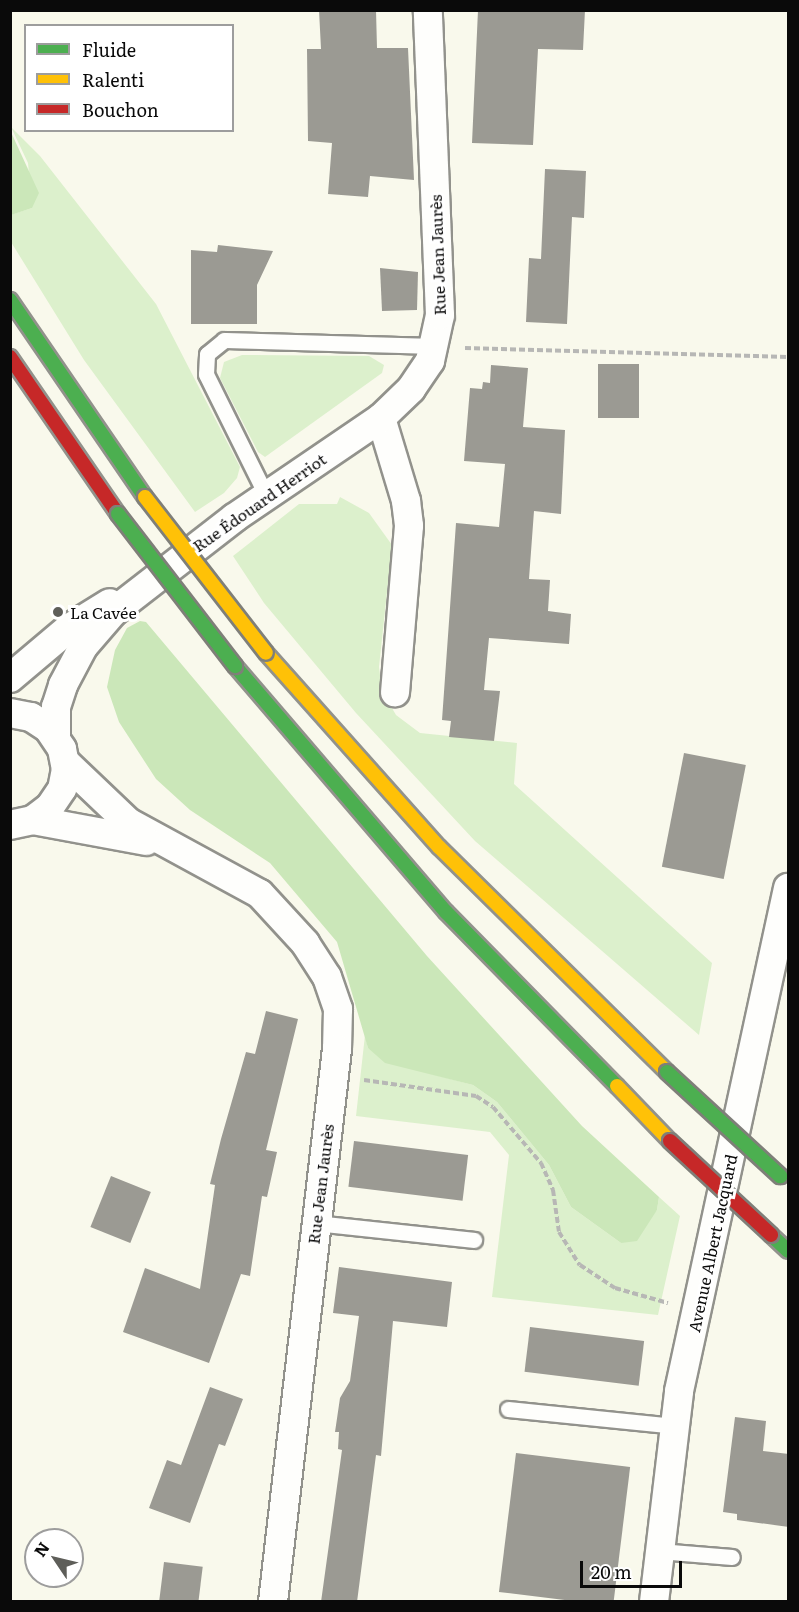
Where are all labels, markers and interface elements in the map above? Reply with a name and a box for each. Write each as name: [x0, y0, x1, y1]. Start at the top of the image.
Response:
legend: [24, 24, 234, 132]
text: Fluide: [82, 36, 136, 63]
text: Ralenti: [82, 66, 144, 93]
text: Bouchon: [82, 96, 159, 123]
street label: Rue Jean Jaurès: [425, 194, 449, 316]
street label: Rue Édouard Herriot: [189, 449, 329, 555]
place label: La Cavée: [70, 602, 137, 622]
marker: La Cavée: [51, 605, 65, 619]
street label: Rue Jean Jaurès: [303, 1123, 337, 1245]
street label: Avenue Albert Jacquard: [684, 1152, 740, 1334]
north arrow: [24, 1528, 84, 1588]
text: N: [27, 1536, 55, 1561]
scale bar: [583, 1549, 685, 1587]
text: 20 m: [591, 1558, 632, 1585]

